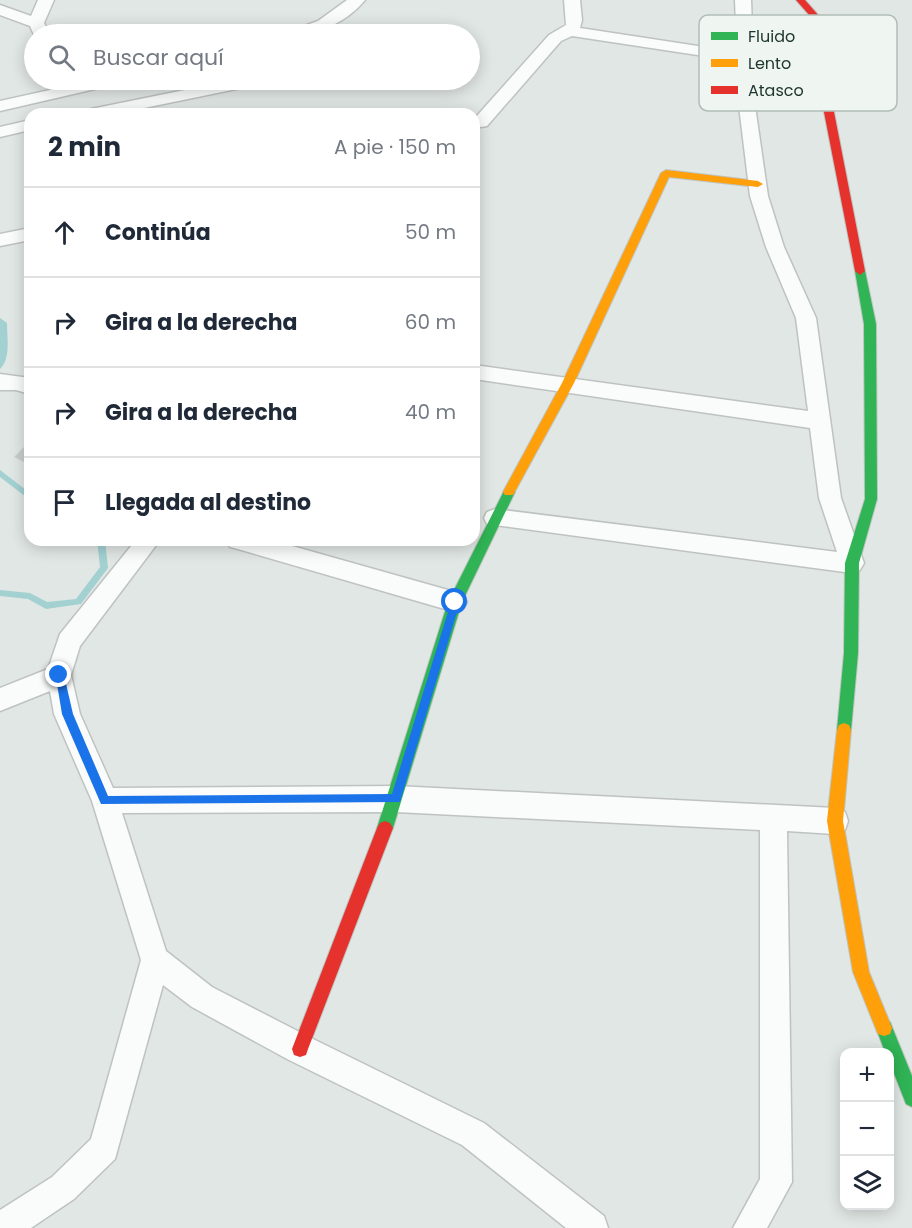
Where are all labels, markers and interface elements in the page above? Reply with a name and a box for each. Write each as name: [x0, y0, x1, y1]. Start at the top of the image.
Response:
legend: [699, 15, 897, 111]
search box: [24, 24, 480, 90]
text: Fluido: [748, 25, 795, 48]
icon: search: [45, 41, 78, 74]
text: Buscar aquí: [93, 42, 224, 73]
text: Lento: [748, 52, 791, 75]
text: Atasco: [748, 79, 804, 102]
text: 2 min: [48, 129, 121, 165]
text: A pie · 150 m: [334, 133, 456, 161]
icon: ahead: [48, 216, 81, 249]
text: Continúa: [105, 217, 211, 248]
text: 50 m: [405, 218, 456, 246]
icon: right: [48, 306, 81, 339]
text: Gira a la derecha: [105, 307, 298, 338]
text: 60 m: [405, 308, 456, 336]
icon: right: [48, 396, 81, 429]
text: Gira a la derecha: [105, 397, 298, 428]
text: 40 m: [405, 398, 456, 426]
icon: arrive: [48, 486, 81, 519]
text: Llegada al destino: [105, 487, 311, 518]
route start: [441, 588, 467, 614]
route end: [45, 661, 71, 687]
map controls: [840, 1048, 894, 1210]
button: +: [840, 1048, 894, 1102]
button: −: [840, 1102, 894, 1156]
button: layers: [840, 1156, 894, 1210]

